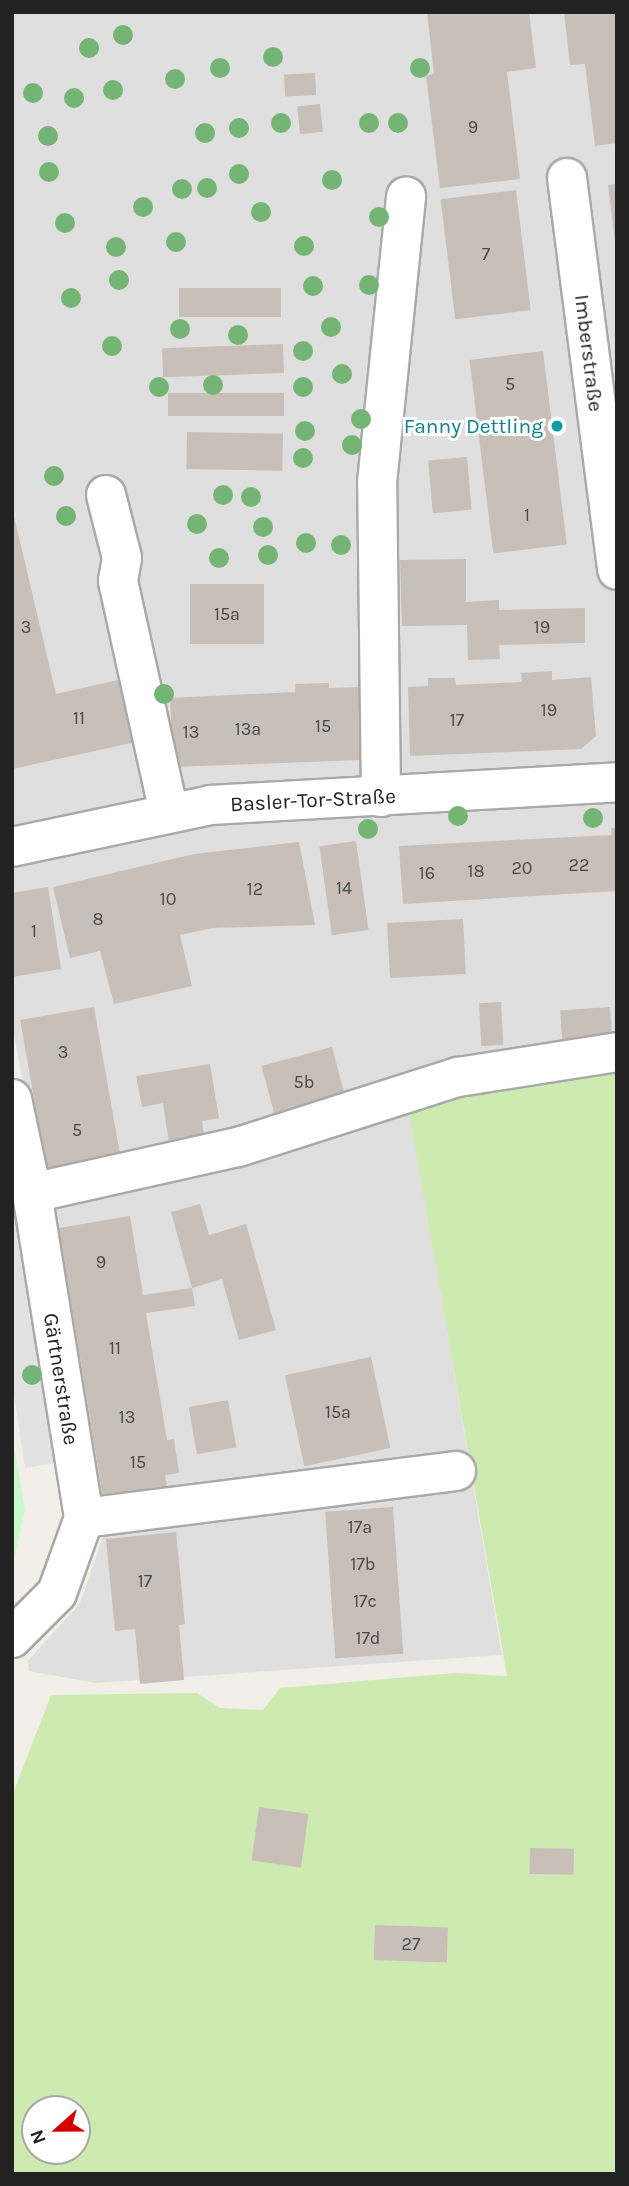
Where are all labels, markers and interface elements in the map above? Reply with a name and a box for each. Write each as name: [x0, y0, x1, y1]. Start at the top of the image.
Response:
house number: 9: [468, 116, 478, 138]
house number: 7: [482, 243, 490, 265]
street label: Imberstraße: [569, 293, 609, 413]
house number: 5: [505, 373, 515, 395]
place label: Fanny Dettling: [404, 413, 543, 439]
marker: Fanny Dettling: [549, 418, 565, 434]
house number: 1: [524, 504, 530, 526]
house number: 15a: [214, 603, 240, 625]
house number: 3: [21, 616, 31, 638]
house number: 19: [534, 616, 550, 638]
house number: 19: [541, 699, 557, 721]
house number: 11: [73, 707, 85, 729]
house number: 17: [450, 709, 464, 731]
house number: 15: [315, 715, 331, 737]
house number: 13a: [235, 718, 261, 740]
house number: 13: [183, 721, 199, 743]
street label: Basler-Tor-Straße: [230, 783, 396, 817]
house number: 22: [569, 854, 589, 876]
house number: 20: [511, 857, 533, 879]
house number: 18: [467, 860, 485, 882]
house number: 16: [419, 862, 435, 884]
house number: 14: [336, 877, 352, 899]
house number: 12: [247, 878, 263, 900]
house number: 10: [160, 888, 176, 910]
house number: 8: [92, 908, 104, 930]
house number: 1: [31, 920, 37, 942]
house number: 3: [58, 1041, 68, 1063]
house number: 5b: [294, 1071, 314, 1093]
house number: 5: [72, 1119, 82, 1141]
house number: 9: [96, 1251, 106, 1273]
street label: Gärtnerstraße: [38, 1311, 84, 1447]
house number: 11: [109, 1337, 121, 1359]
house number: 15a: [325, 1401, 351, 1423]
house number: 13: [119, 1406, 135, 1428]
house number: 15: [130, 1451, 146, 1473]
house number: 17a: [348, 1516, 372, 1538]
house number: 17b: [350, 1553, 376, 1575]
house number: 17: [138, 1570, 152, 1592]
house number: 17c: [353, 1590, 377, 1612]
house number: 17d: [355, 1627, 381, 1649]
house number: 27: [402, 1933, 420, 1955]
north arrow: [21, 2095, 91, 2165]
text: N: [26, 2127, 51, 2147]

